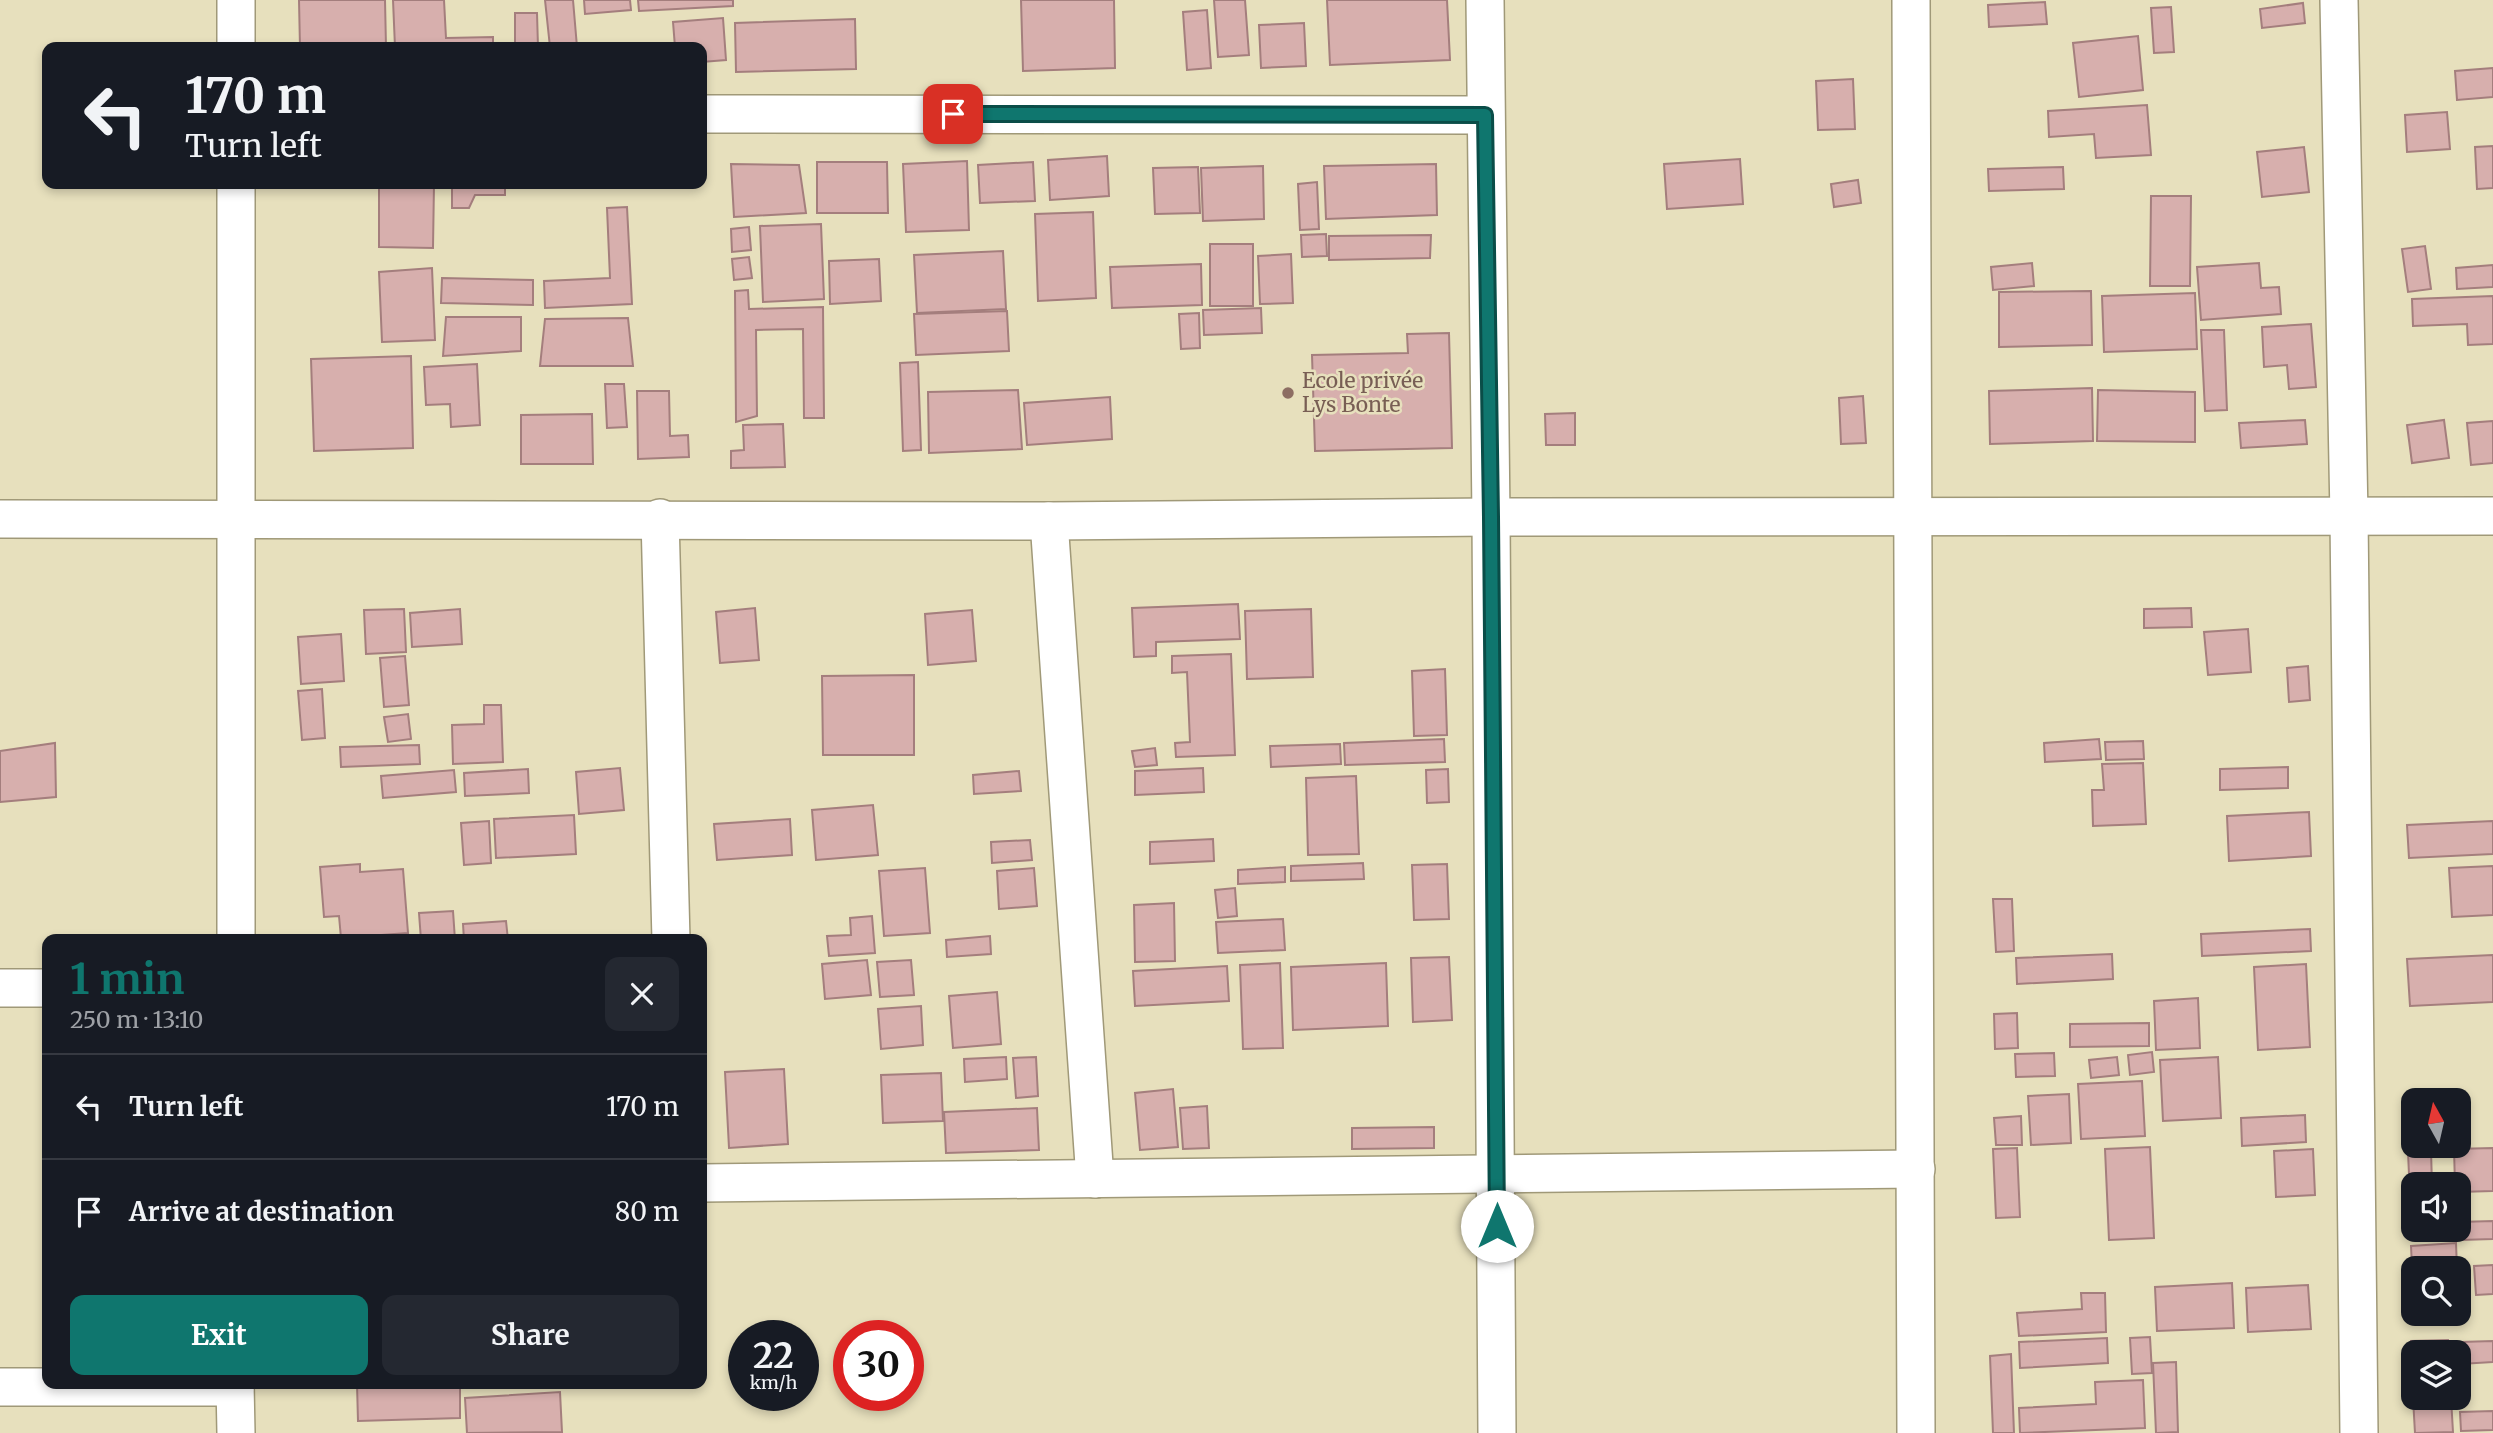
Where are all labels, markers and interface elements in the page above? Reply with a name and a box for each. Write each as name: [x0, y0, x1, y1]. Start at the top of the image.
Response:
text: 170 m: [185, 65, 326, 126]
icon: left: [70, 70, 161, 161]
pin: [923, 84, 983, 144]
icon: arrive: [934, 95, 972, 133]
text: Turn left: [185, 126, 322, 166]
place label: Ecole privée Lys Bonte: [1302, 367, 1423, 418]
marker: Ecole privée Lys Bonte: [1280, 385, 1296, 401]
text: 1 min: [70, 953, 184, 1005]
button: close: [605, 957, 679, 1031]
text: 250 m · 13:10: [70, 1005, 203, 1034]
icon: left: [70, 1088, 108, 1126]
north arrow: [2401, 1088, 2471, 1158]
map controls: [2401, 1088, 2471, 1410]
text: Turn left: [129, 1090, 243, 1123]
text: 170 m: [606, 1090, 679, 1123]
button: sound: [2401, 1172, 2471, 1242]
position arrow: [1460, 1189, 1534, 1263]
icon: arrive: [70, 1193, 108, 1231]
text: Arrive at destination: [129, 1195, 394, 1228]
text: 80 m: [615, 1195, 679, 1228]
button: search: [2401, 1256, 2471, 1326]
button: Exit: [70, 1295, 368, 1375]
button: Share: [382, 1295, 679, 1375]
speed limit sign: 30: [833, 1320, 924, 1411]
text: 22: [753, 1334, 794, 1378]
button: layers: [2401, 1340, 2471, 1410]
text: km/h: [750, 1371, 797, 1394]

